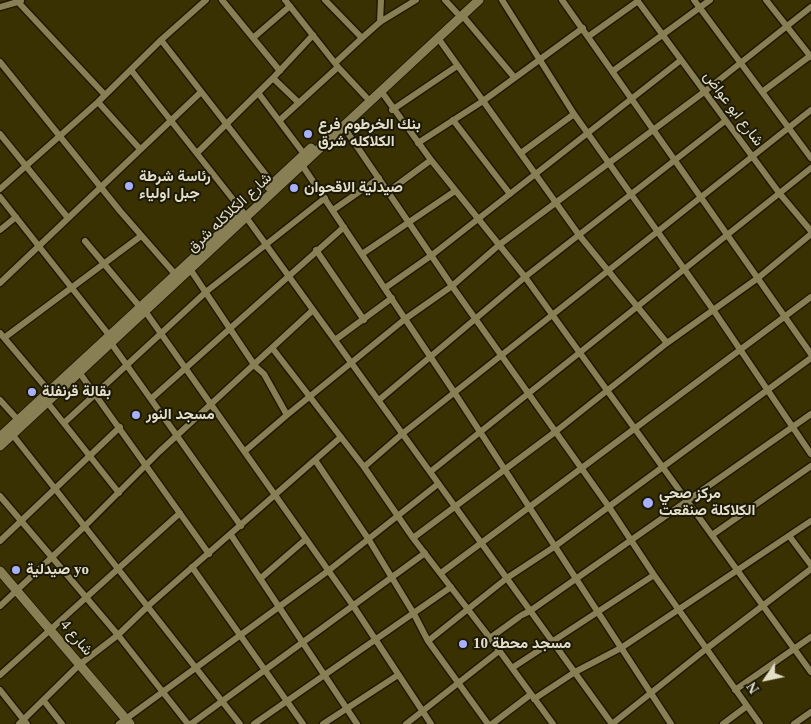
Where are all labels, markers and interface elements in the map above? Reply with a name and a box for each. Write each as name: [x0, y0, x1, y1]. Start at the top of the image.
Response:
street label: شارع ابو عواض: [699, 68, 767, 150]
place label: بنك الخرطوم فرع الكلاكله شرق: [318, 116, 421, 151]
marker: بنك الخرطوم فرع الكلاكله شرق: [302, 128, 314, 140]
place label: رئاسة شرطة جبل اولياء: [139, 168, 211, 203]
street label: شارع الكلاكله شرق: [184, 169, 276, 257]
place label: صيدلية الاقحوان: [304, 179, 403, 197]
marker: رئاسة شرطة جبل اولياء: [123, 180, 135, 192]
marker: صيدلية الاقحوان: [288, 182, 300, 194]
place label: بقالة قرنفلة: [42, 383, 111, 401]
marker: بقالة قرنفلة: [26, 386, 38, 398]
place label: مسجد النور: [146, 406, 215, 424]
marker: مسجد النور: [130, 409, 142, 421]
place label: مركز صحي الكلاكلة صنقعت: [659, 485, 755, 520]
marker: مركز صحي الكلاكلة صنقعت: [641, 496, 655, 510]
place label: صيدلية yo: [26, 561, 89, 579]
marker: صيدلية yo: [10, 564, 22, 576]
street label: شارع 4: [56, 616, 96, 660]
place label: مسجد محطة 10: [473, 635, 571, 653]
marker: مسجد محطة 10: [457, 638, 469, 650]
north arrow: [741, 654, 791, 704]
text: N: [744, 679, 762, 696]

